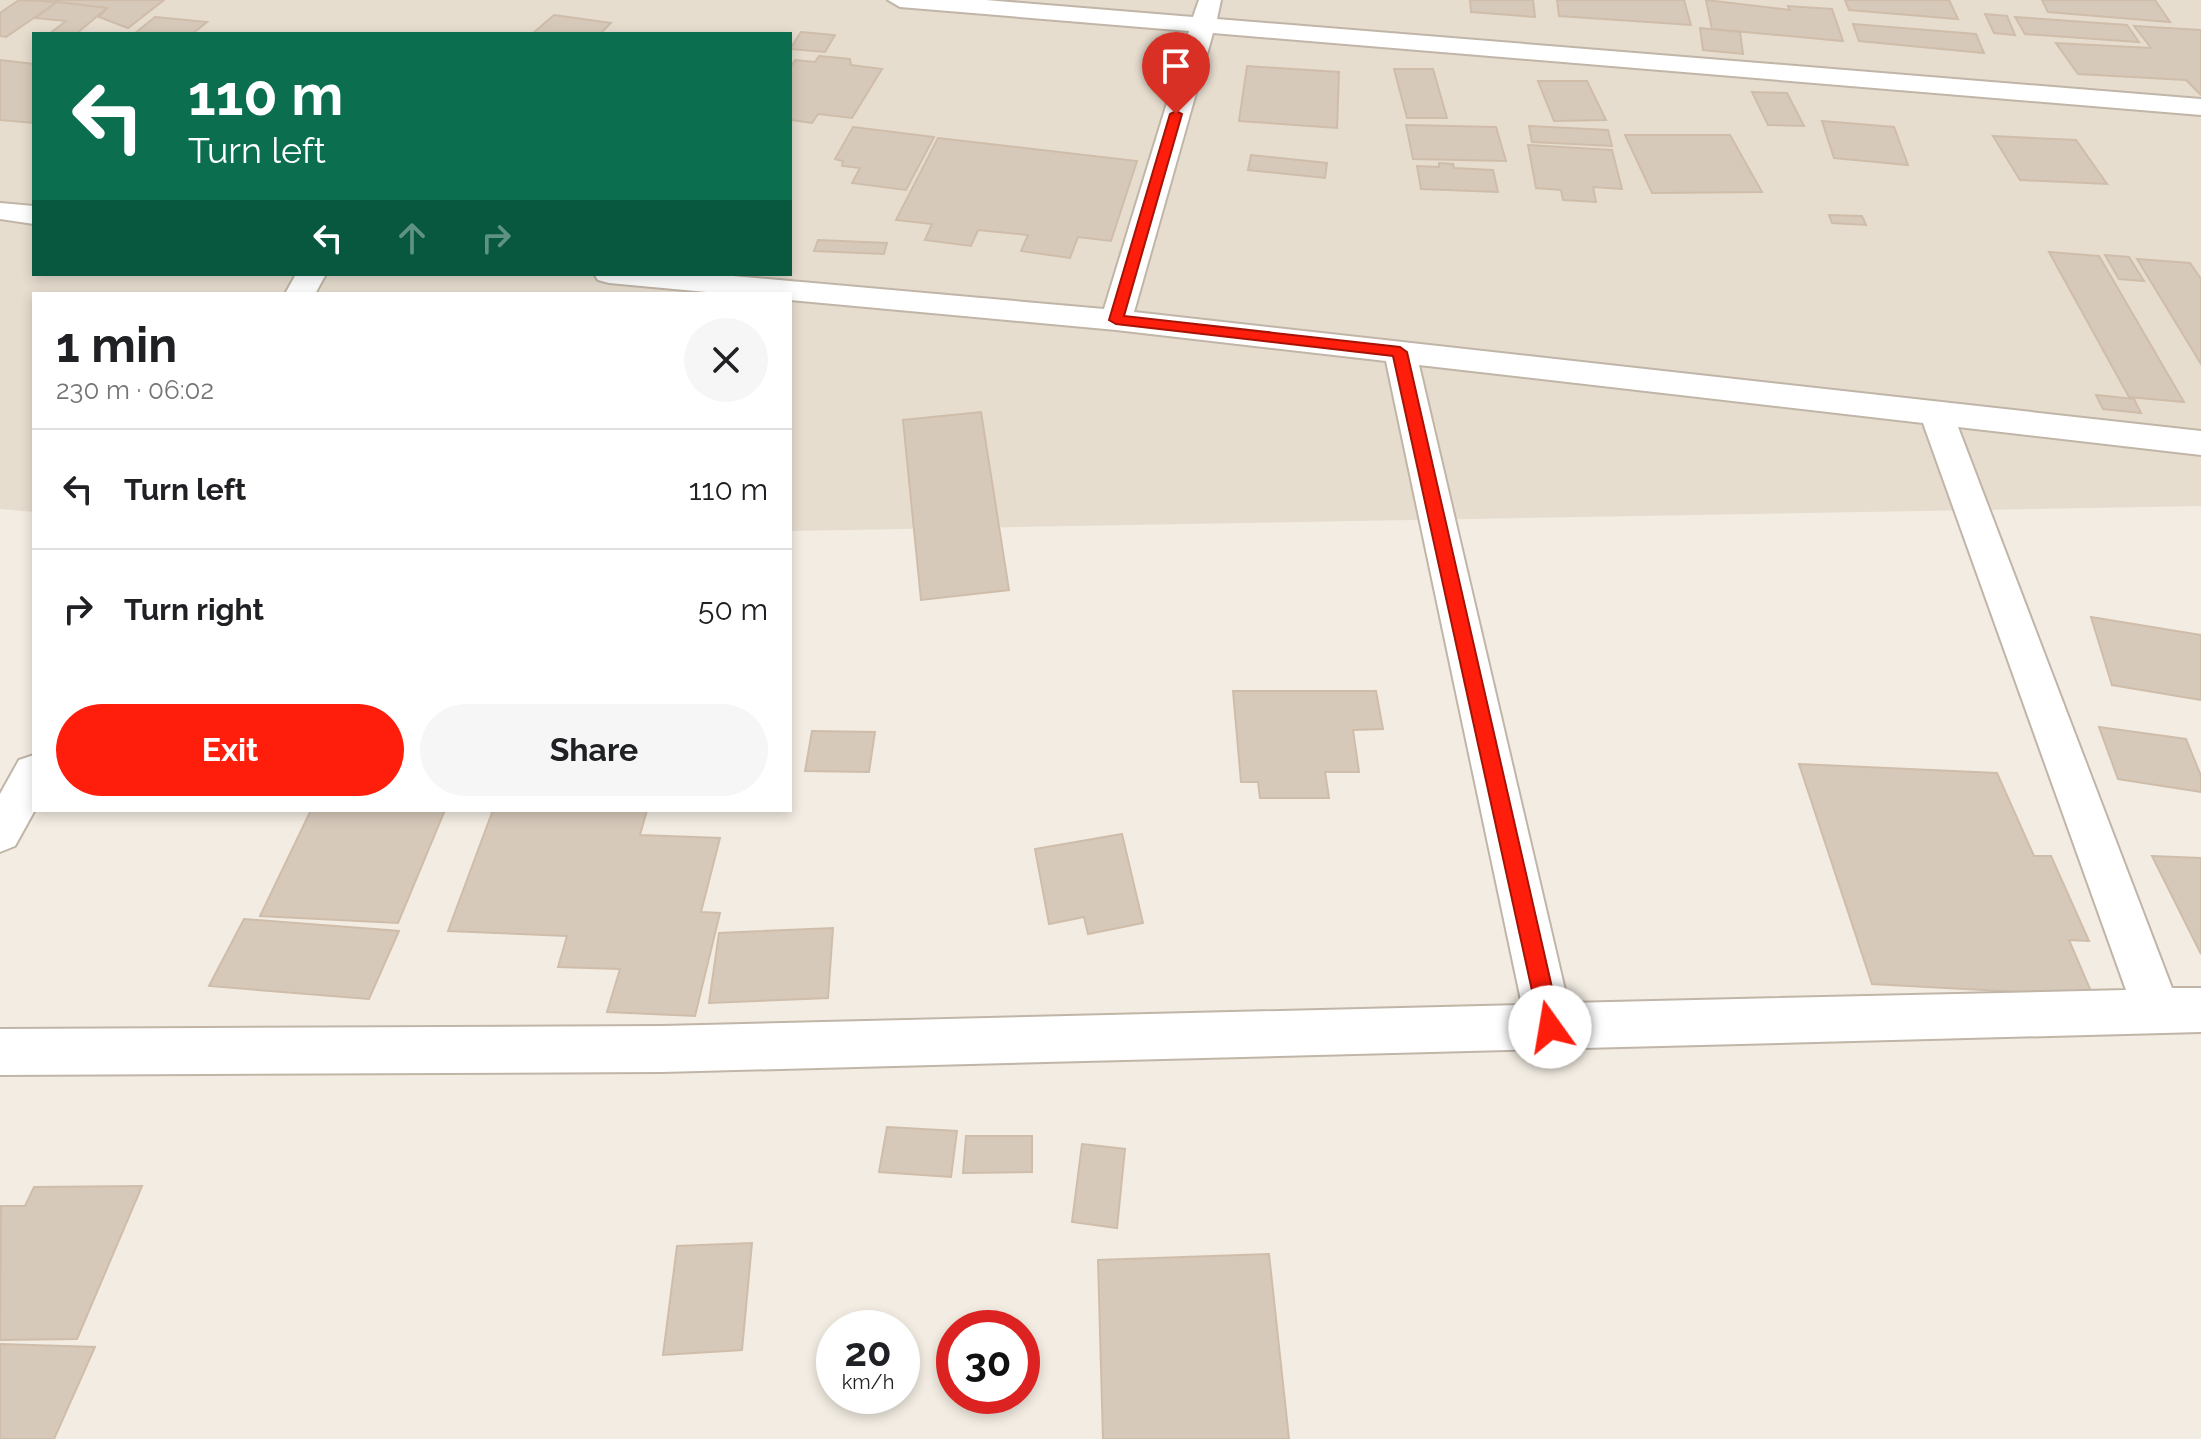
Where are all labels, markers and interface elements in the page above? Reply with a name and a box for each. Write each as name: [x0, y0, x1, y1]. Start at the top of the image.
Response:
pin: [1142, 32, 1210, 114]
icon: arrive: [1154, 44, 1198, 88]
text: 110 m: [188, 62, 343, 128]
icon: left: [56, 64, 160, 168]
text: Turn left: [188, 129, 326, 171]
icon: left: [306, 216, 350, 260]
icon: ahead: [390, 216, 434, 260]
icon: right: [474, 216, 518, 260]
text: 1 min: [56, 317, 177, 373]
button: close: [684, 318, 768, 402]
text: 230 m · 06:02: [56, 375, 214, 405]
icon: left: [56, 467, 100, 511]
text: Turn left: [124, 472, 246, 507]
text: 110 m: [689, 472, 768, 507]
icon: right: [56, 587, 100, 631]
text: Turn right: [124, 592, 264, 627]
text: 50 m: [698, 592, 768, 627]
button: Exit: [56, 704, 404, 796]
button: Share: [420, 704, 768, 796]
position arrow: [1508, 985, 1592, 1069]
speed limit sign: 30: [936, 1310, 1040, 1414]
text: 20: [844, 1328, 892, 1375]
text: km/h: [842, 1370, 894, 1394]

